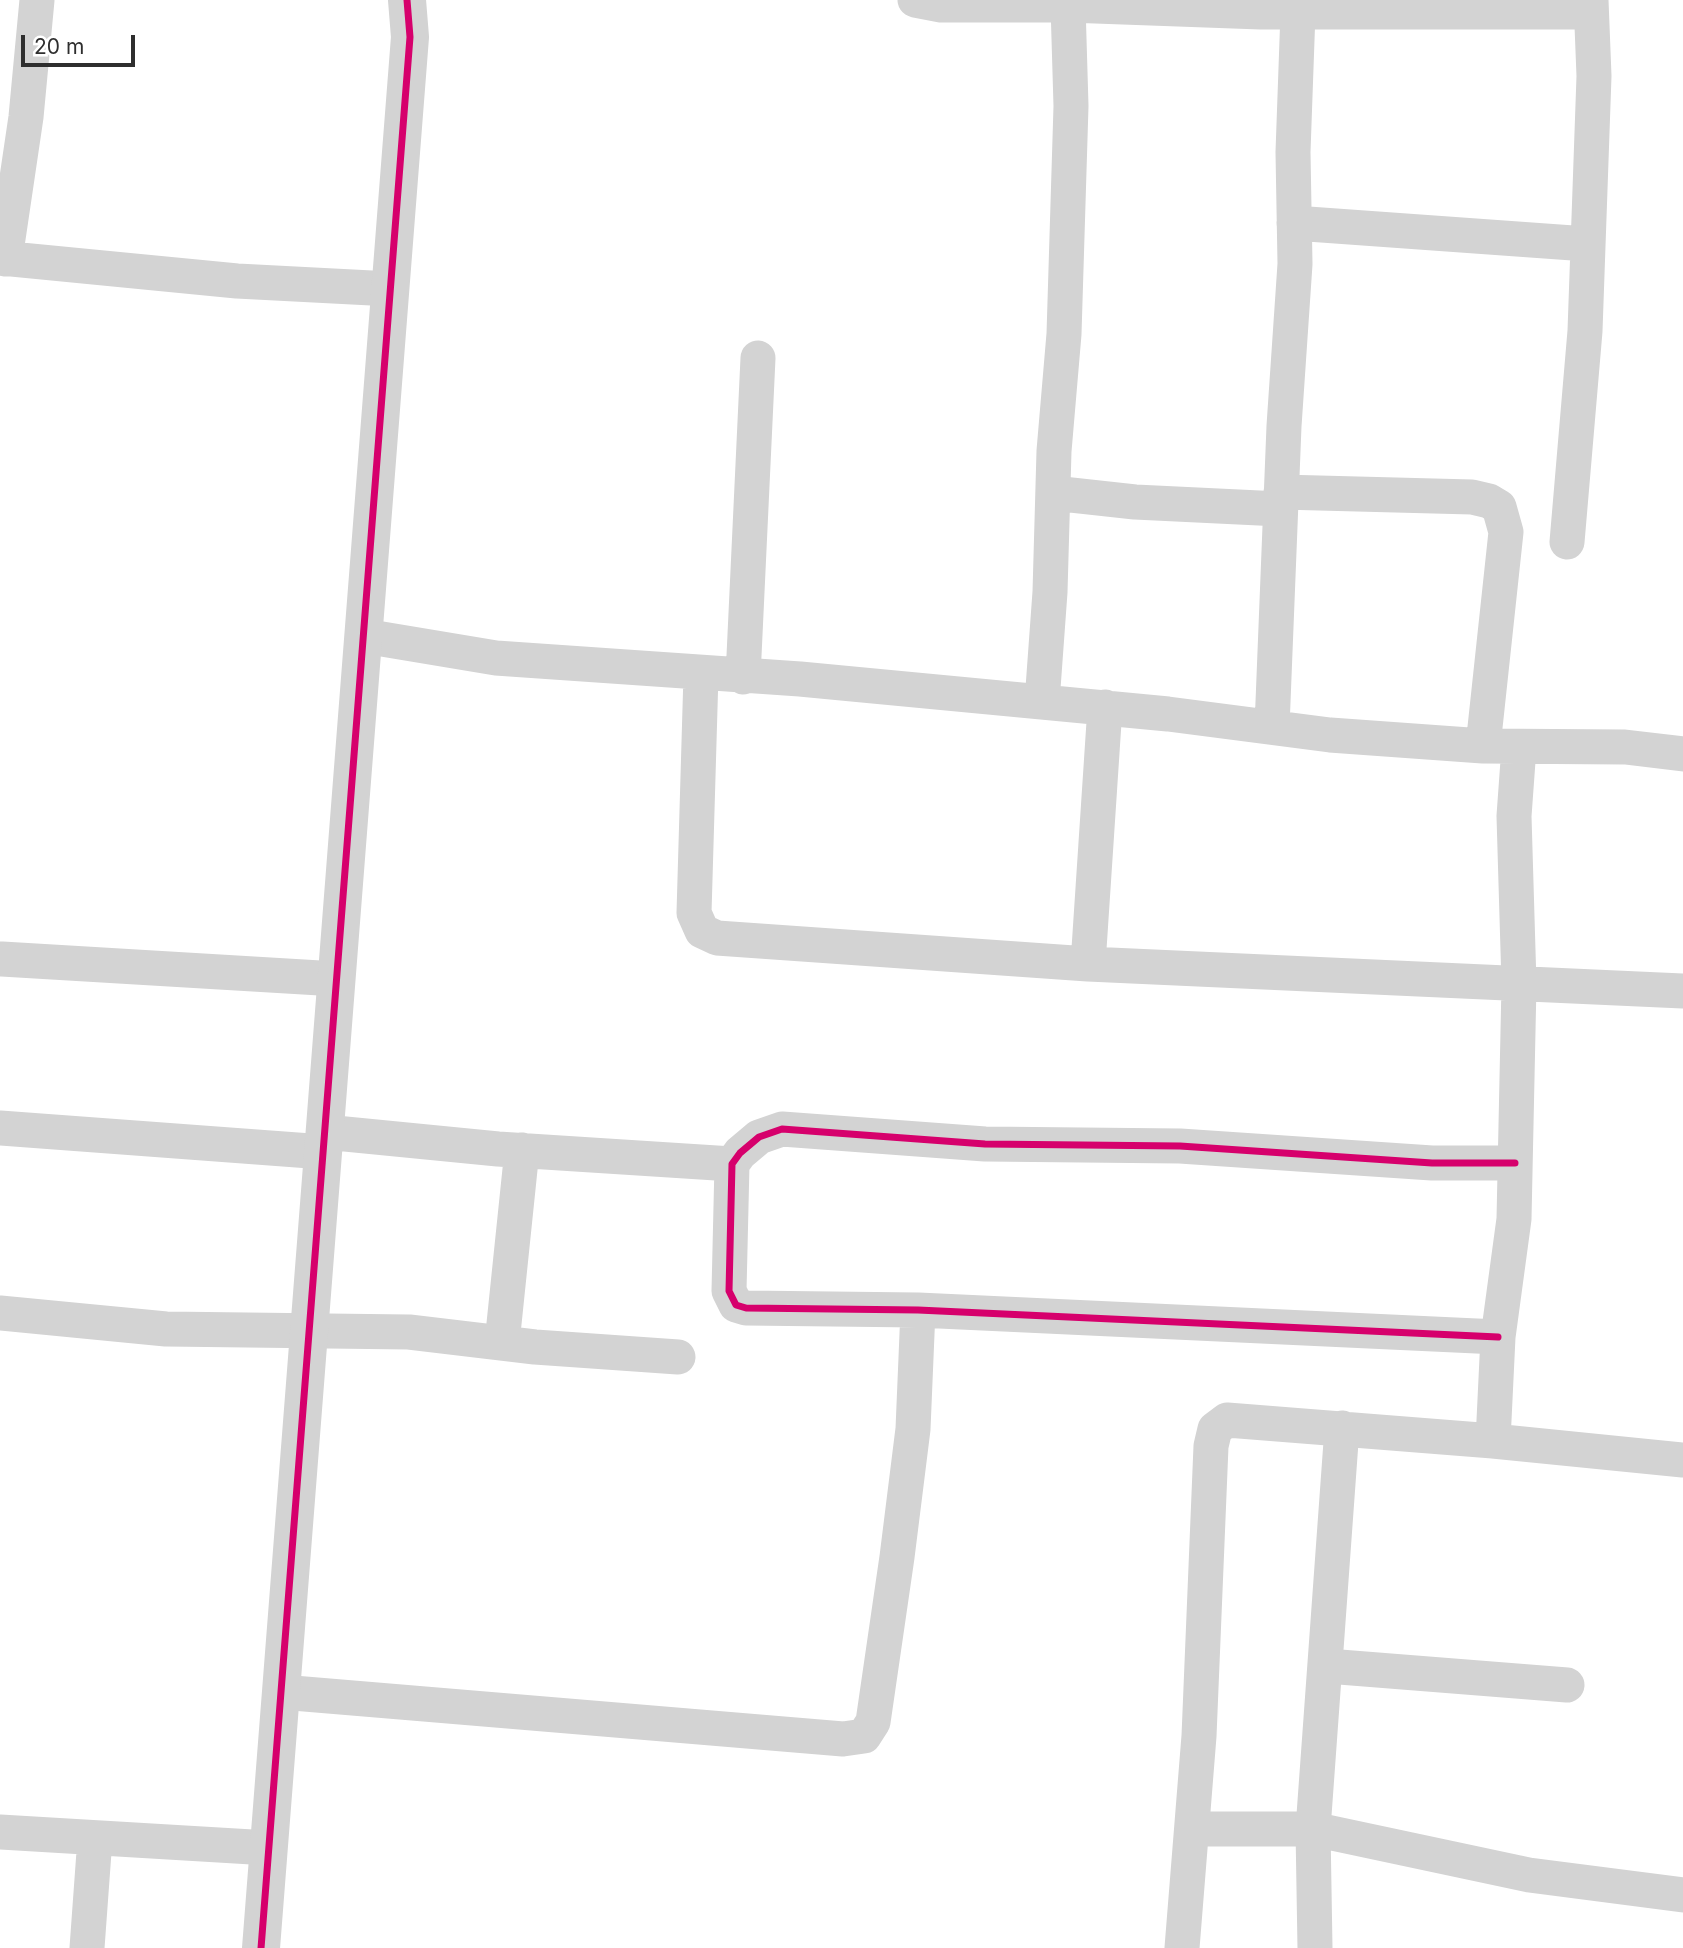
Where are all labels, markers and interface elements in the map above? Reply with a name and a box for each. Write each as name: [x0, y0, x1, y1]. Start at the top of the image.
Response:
scale bar: [24, 21, 138, 65]
text: 20 m: [34, 34, 84, 59]

